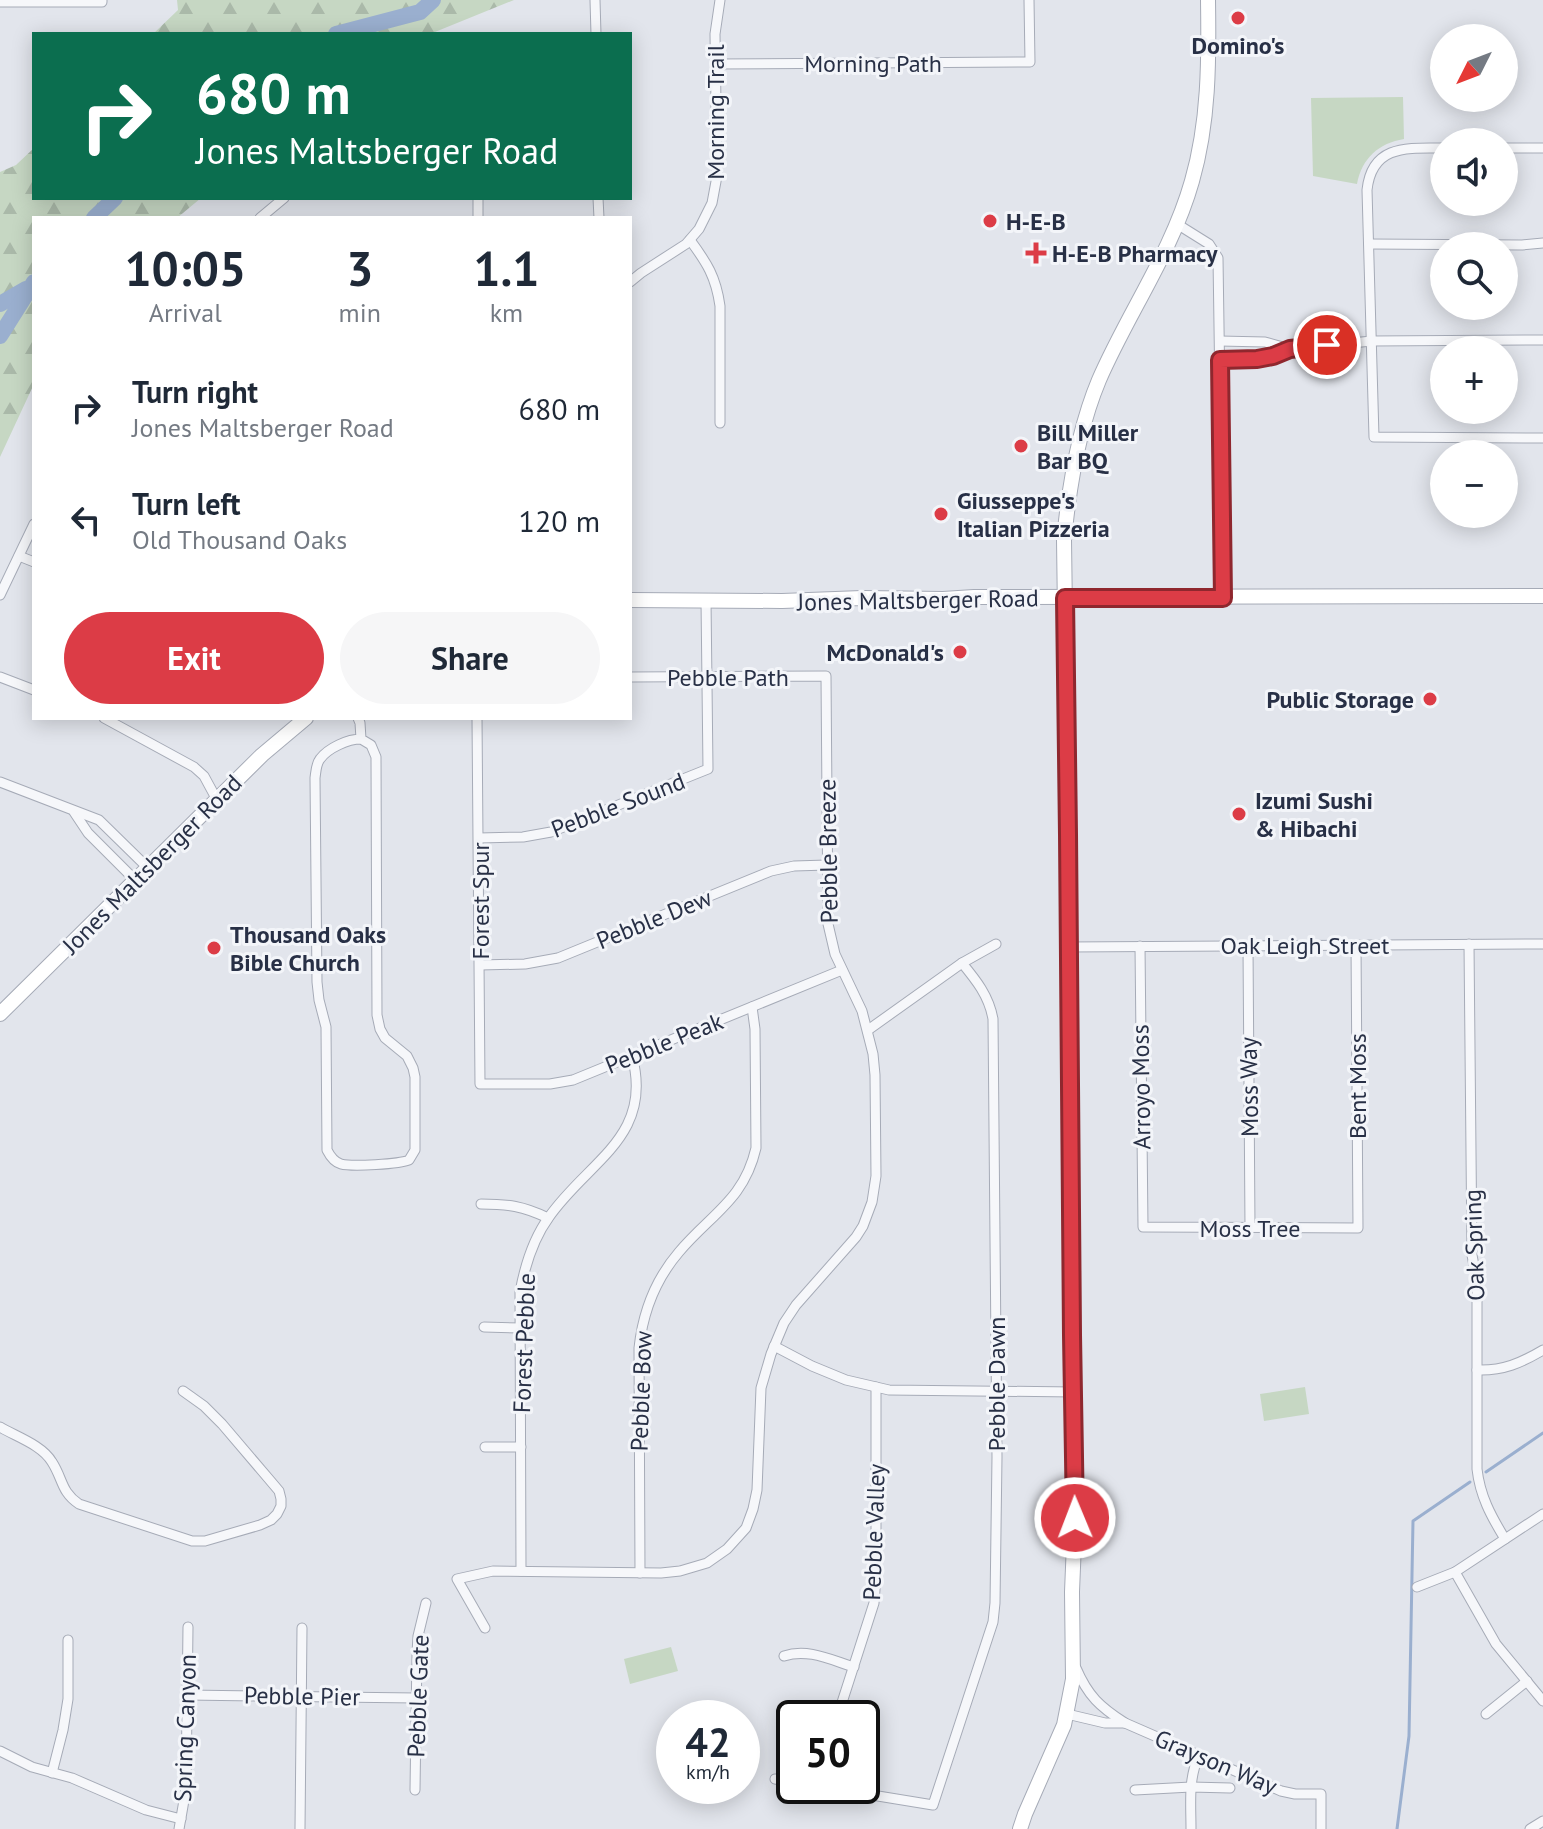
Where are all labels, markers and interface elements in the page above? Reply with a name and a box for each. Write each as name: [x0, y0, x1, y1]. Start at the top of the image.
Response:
marker: Domino's: [1229, 9, 1247, 27]
north arrow: [1430, 24, 1518, 112]
map controls: [1430, 24, 1518, 528]
place label: Domino's: [1192, 30, 1284, 61]
street label: Morning Trail: [700, 44, 731, 180]
street label: Morning Path: [804, 48, 942, 79]
text: 680 m: [196, 57, 351, 129]
icon: right: [64, 64, 168, 168]
text: Jones Maltsberger Road: [196, 127, 558, 174]
button: sound: [1430, 128, 1518, 216]
place label: H-E-B: [1006, 206, 1066, 237]
marker: H-E-B: [981, 212, 999, 230]
button: search: [1430, 232, 1518, 320]
text: 10:05: [124, 237, 246, 299]
text: 3: [346, 237, 373, 299]
text: 1.1: [473, 237, 540, 299]
place label: H-E-B Pharmacy: [1052, 238, 1218, 269]
marker: H-E-B Pharmacy: [1027, 244, 1045, 262]
text: Arrival: [149, 296, 222, 329]
text: min: [339, 296, 381, 329]
text: km: [490, 296, 523, 329]
pin: [1293, 311, 1361, 379]
icon: arrive: [1305, 323, 1349, 367]
button: +: [1430, 336, 1518, 424]
text: Turn right: [132, 372, 258, 411]
icon: right: [64, 386, 108, 430]
text: 680 m: [519, 389, 600, 428]
text: Jones Maltsberger Road: [132, 411, 394, 444]
place label: Bill Miller Bar BQ: [1037, 417, 1139, 476]
marker: Bill Miller Bar BQ: [1012, 437, 1030, 455]
button: −: [1430, 440, 1518, 528]
text: Turn left: [132, 484, 240, 523]
place label: Giusseppe's Italian Pizzeria: [957, 485, 1110, 544]
icon: left: [64, 498, 108, 542]
text: 120 m: [519, 501, 600, 540]
marker: Giusseppe's Italian Pizzeria: [932, 505, 950, 523]
text: Old Thousand Oaks: [132, 523, 347, 556]
street label: Jones Maltsberger Road: [796, 582, 1039, 618]
button: Exit: [64, 612, 324, 704]
button: Share: [340, 612, 600, 704]
place label: McDonald's: [827, 637, 944, 668]
marker: McDonald's: [951, 643, 969, 661]
street label: Pebble Path: [667, 662, 789, 693]
place label: Public Storage: [1267, 684, 1414, 715]
marker: Public Storage: [1421, 690, 1439, 708]
street label: Pebble Sound: [547, 765, 689, 845]
street label: Jones Maltsberger Road: [55, 768, 248, 961]
street label: Pebble Breeze: [811, 778, 845, 924]
place label: Izumi Sushi & Hibachi: [1255, 785, 1373, 844]
marker: Izumi Sushi & Hibachi: [1230, 805, 1248, 823]
street label: Forest Spur: [465, 842, 496, 960]
street label: Pebble Dew: [592, 882, 716, 956]
place label: Thousand Oaks Bible Church: [230, 919, 386, 978]
street label: Oak Leigh Street: [1221, 930, 1389, 961]
marker: Thousand Oaks Bible Church: [205, 939, 223, 957]
street label: Pebble Peak: [601, 1005, 728, 1081]
street label: Arroyo Moss: [1124, 1024, 1158, 1150]
street label: Bent Moss: [1342, 1033, 1373, 1139]
street label: Moss Way: [1233, 1037, 1265, 1137]
street label: Oak Spring: [1457, 1189, 1491, 1301]
street label: Moss Tree: [1200, 1213, 1300, 1244]
street label: Forest Pebble: [506, 1272, 542, 1414]
street label: Pebble Dawn: [981, 1317, 1012, 1451]
street label: Pebble Bow: [623, 1330, 659, 1452]
street label: Pebble Valley: [856, 1463, 892, 1601]
position arrow: [1033, 1476, 1117, 1560]
street label: Pebble Gate: [400, 1634, 436, 1758]
street label: Spring Canyon: [167, 1654, 203, 1802]
street label: Pebble Pier: [243, 1679, 361, 1713]
speed limit sign: 50: [776, 1700, 880, 1804]
text: 42: [685, 1716, 731, 1768]
street label: Grayson Way: [1150, 1722, 1282, 1802]
text: km/h: [686, 1759, 730, 1785]

